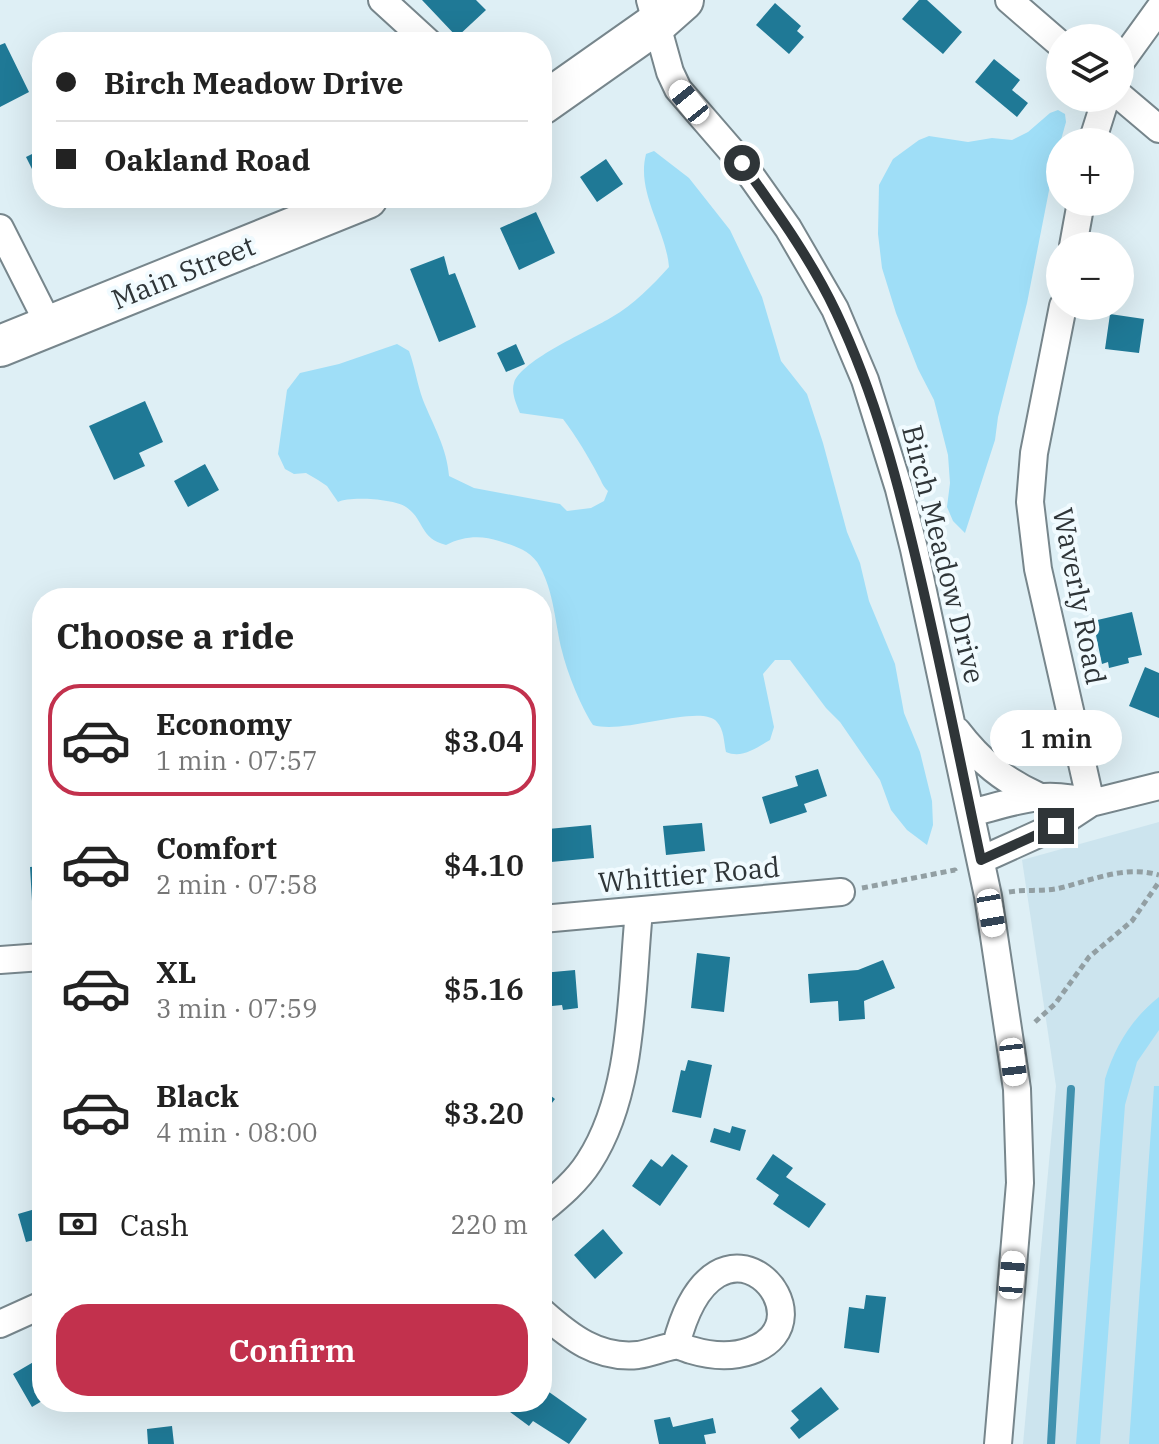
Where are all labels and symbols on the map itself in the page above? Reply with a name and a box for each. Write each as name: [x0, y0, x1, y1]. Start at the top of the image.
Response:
car: [665, 76, 713, 128]
route start: [724, 145, 760, 181]
street label: Main Street: [106, 226, 260, 318]
street label: Birch Meadow Drive: [894, 421, 994, 687]
street label: Waverly Road: [1045, 505, 1115, 687]
callout: 1 min: [990, 710, 1122, 766]
route end: [1038, 808, 1074, 844]
street label: Whittier Road: [597, 848, 781, 900]
car: [975, 887, 1007, 939]
car: [998, 1037, 1028, 1087]
car: [998, 1250, 1026, 1300]

